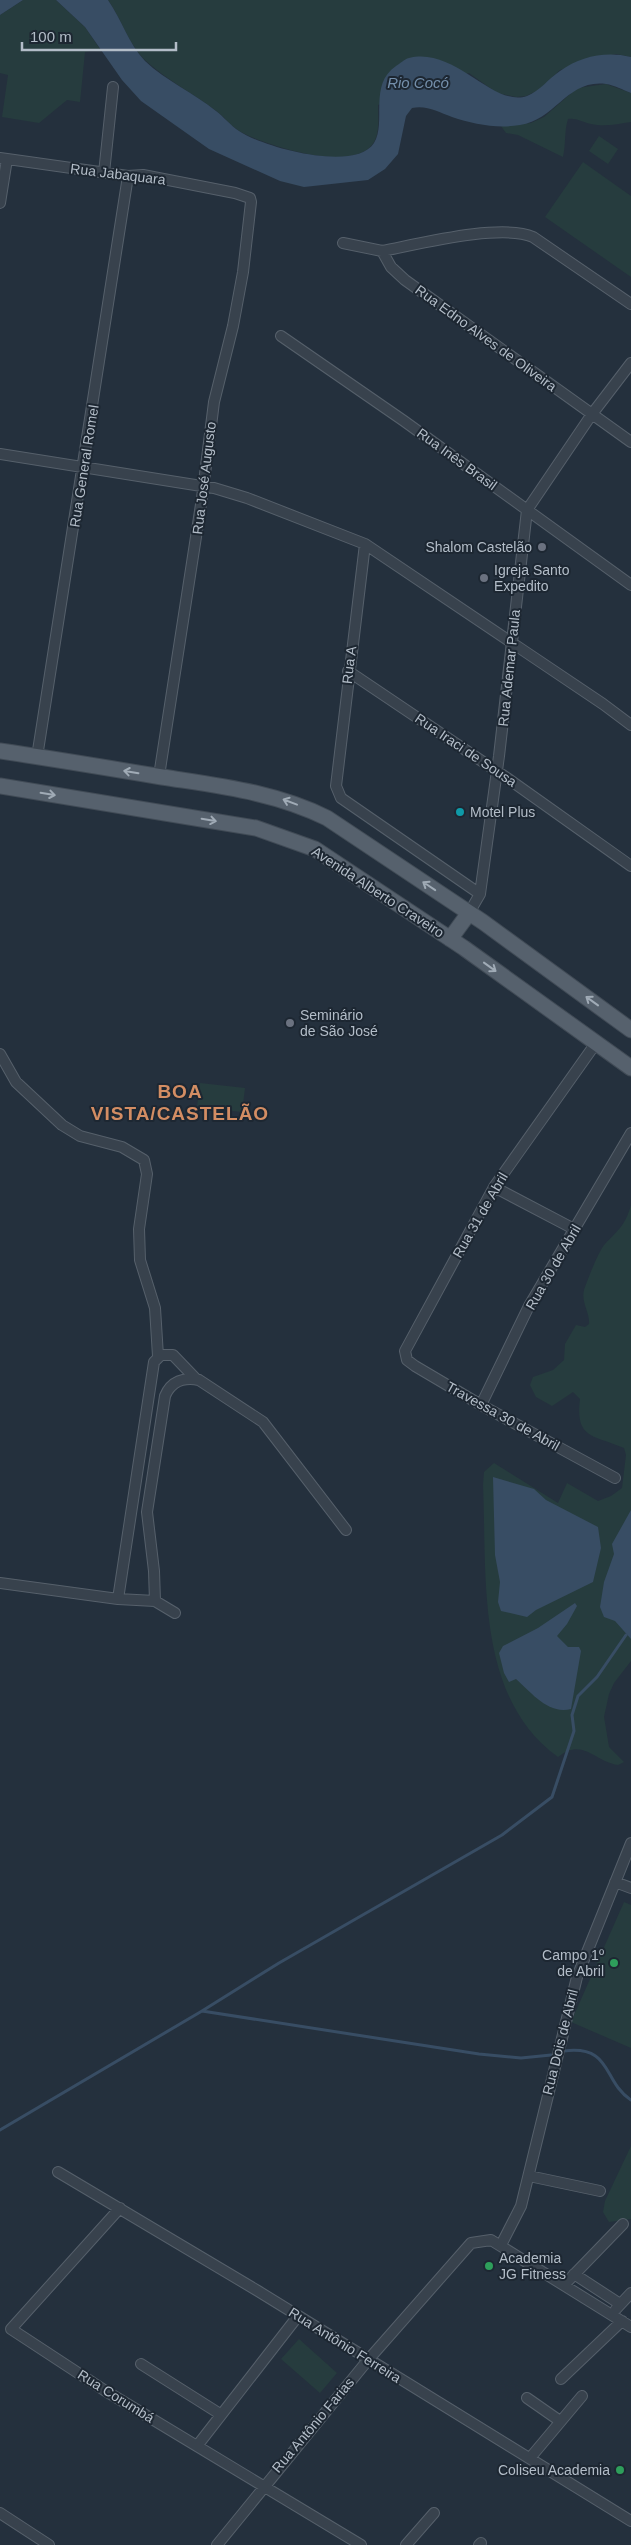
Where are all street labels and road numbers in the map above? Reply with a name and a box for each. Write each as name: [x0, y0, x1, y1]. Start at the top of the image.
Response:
street label: Rua Jabaquara: [70, 160, 167, 188]
street label: Rua Edno Alves de Oliveira: [412, 281, 560, 395]
street label: Rua General Romel: [66, 404, 102, 528]
street label: Rua José Augusto: [189, 420, 219, 535]
street label: Rua Inês Brasil: [414, 425, 500, 493]
street label: Rua Ademar Paula: [495, 609, 523, 727]
street label: Rua A: [339, 644, 359, 685]
street label: Rua Iraci de Sousa: [412, 710, 520, 790]
street label: Avenida Alberto Craveiro: [309, 843, 447, 941]
street label: Rua 31 de Abril: [449, 1170, 511, 1260]
street label: Rua 30 de Abril: [522, 1222, 584, 1312]
street label: Travessa 30 de Abril: [444, 1378, 562, 1454]
street label: Rua Dois de Abril: [539, 1988, 581, 2096]
street label: Rua Antônio Ferreira: [286, 2304, 404, 2386]
street label: Rua Corumbá: [75, 2366, 157, 2426]
street label: Rua Antônio Farias: [269, 2374, 357, 2476]

